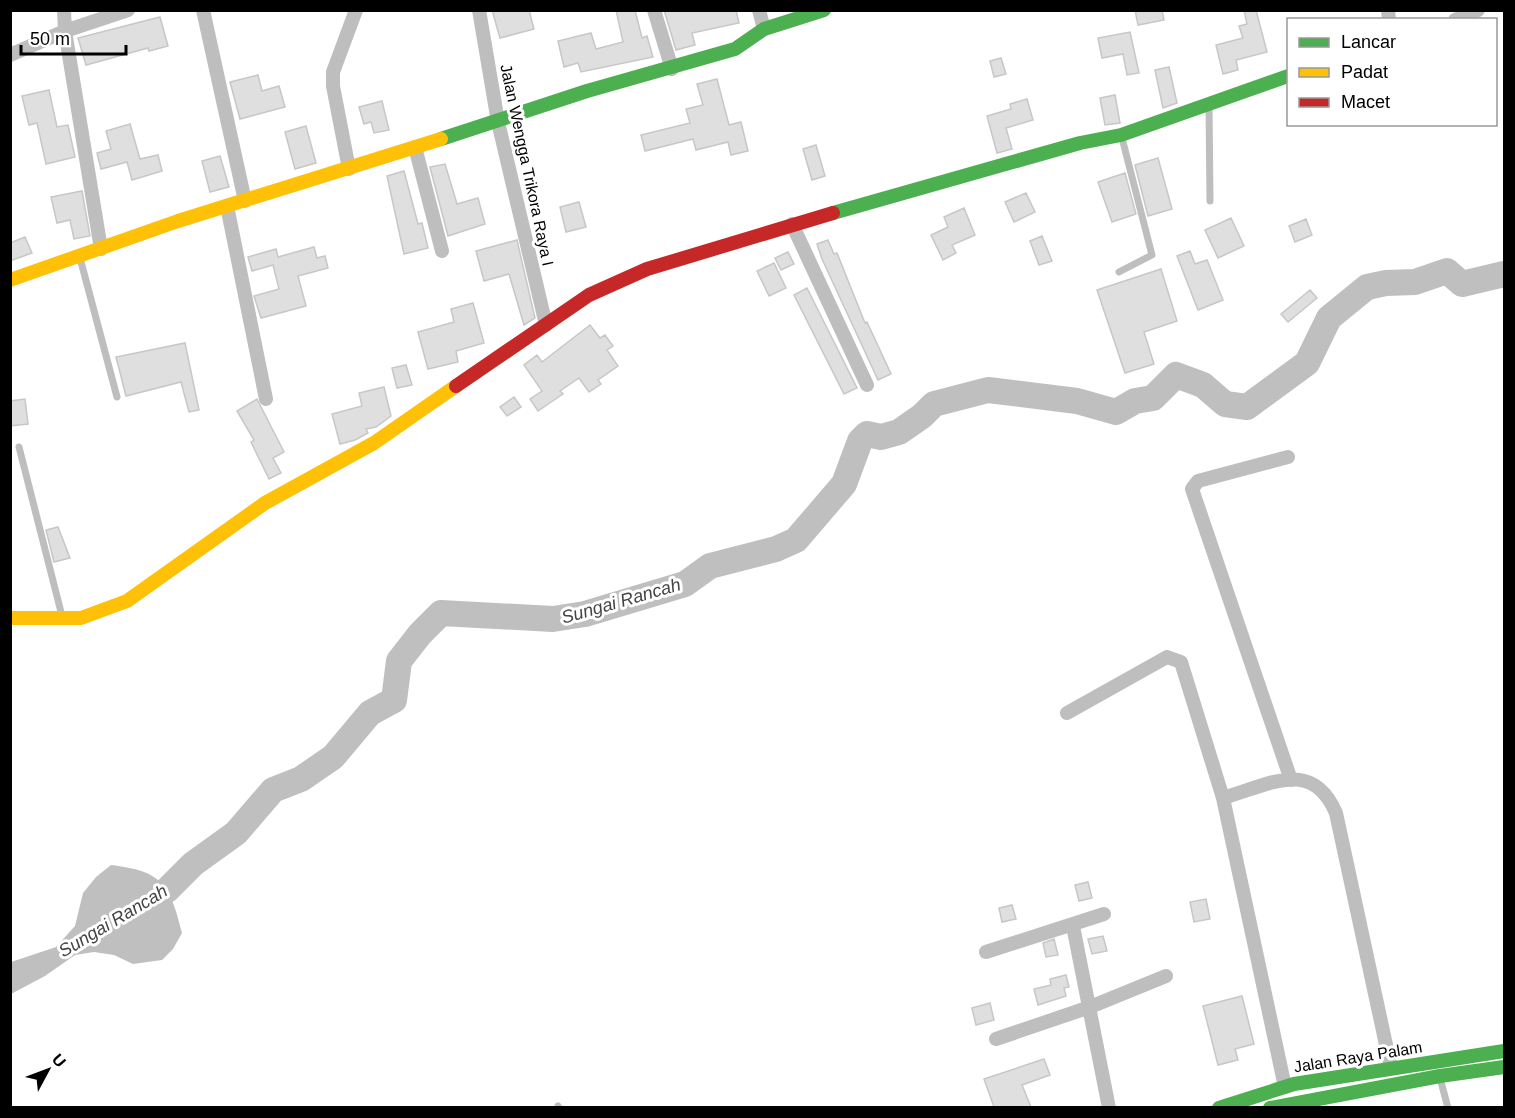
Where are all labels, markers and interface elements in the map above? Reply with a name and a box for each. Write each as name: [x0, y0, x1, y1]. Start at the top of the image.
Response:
scale bar: [21, 18, 126, 56]
legend: [1287, 18, 1497, 126]
text: 50 m: [30, 29, 70, 49]
text: Lancar: [1341, 32, 1396, 52]
street label: Jalan Wengga Trikora Raya I: [497, 62, 557, 268]
text: Padat: [1341, 62, 1388, 82]
text: Macet: [1341, 92, 1390, 112]
water label: Sungai Rancah: [559, 574, 683, 628]
water label: Sungai Rancah: [55, 881, 171, 961]
street label: Jalan Raya Palam: [1293, 1038, 1423, 1076]
north arrow: [18, 1040, 78, 1100]
text: U: [49, 1051, 69, 1070]

